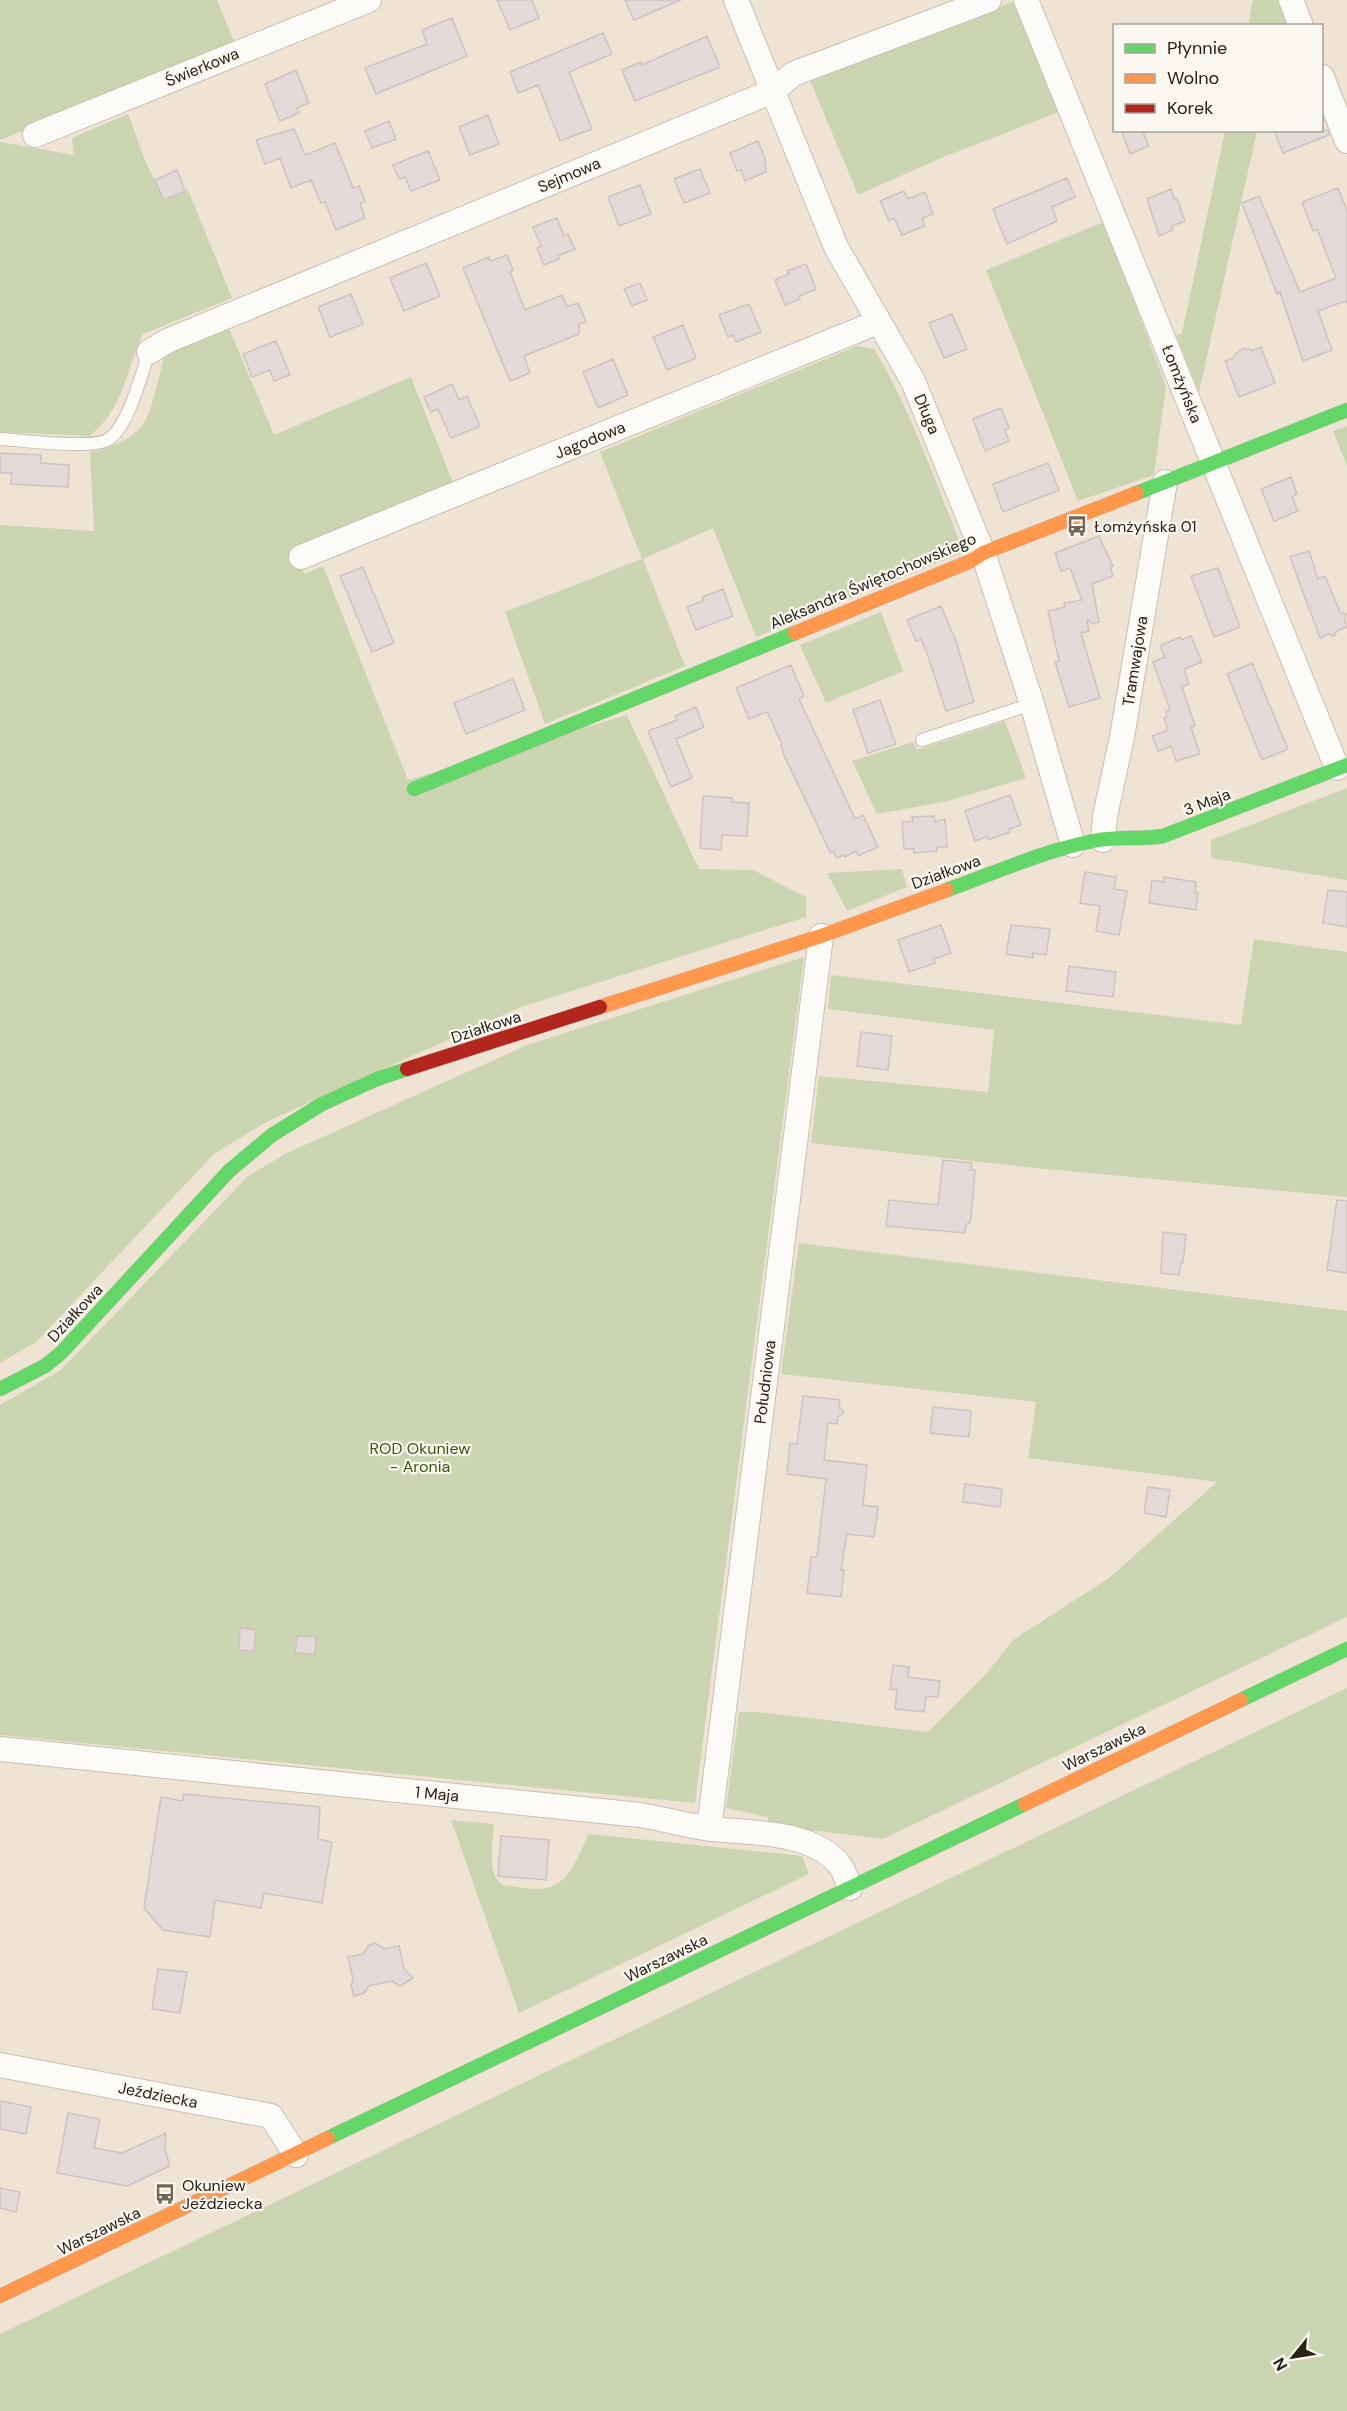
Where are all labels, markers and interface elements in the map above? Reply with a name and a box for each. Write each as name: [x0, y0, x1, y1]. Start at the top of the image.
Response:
legend: [1113, 24, 1323, 132]
text: Płynnie: [1167, 36, 1227, 60]
street label: Świerkowa: [162, 43, 242, 91]
text: Wolno: [1167, 66, 1219, 90]
text: Korek: [1167, 96, 1213, 120]
street label: Sejmowa: [534, 152, 604, 198]
street label: Łomżyńska: [1157, 342, 1207, 426]
street label: Długa: [909, 391, 945, 437]
street label: Jagodowa: [551, 416, 629, 464]
bus stop icon: Łomżyńska 01: [1065, 514, 1089, 538]
place label: Łomżyńska 01: [1094, 516, 1197, 537]
street label: Aleksandra Świętochowskiego: [767, 528, 979, 634]
street label: Tramwajowa: [1117, 614, 1153, 708]
street label: 3 Maja: [1181, 784, 1233, 820]
street label: Działkowa: [908, 850, 984, 894]
street label: Działkowa: [448, 1006, 524, 1048]
street label: Działkowa: [43, 1279, 107, 1347]
street label: Południowa: [749, 1339, 781, 1425]
park label: ROD Okuniew - Aronia: [370, 1438, 470, 1477]
street label: Warszawska: [1059, 1718, 1149, 1776]
street label: 1 Maja: [414, 1781, 460, 1807]
street label: Warszawska: [621, 1929, 711, 1987]
street label: Jeździecka: [116, 2077, 200, 2113]
place label: Okuniew Jeździecka: [182, 2175, 263, 2214]
bus stop icon: Okuniew Jeździecka: [153, 2182, 177, 2206]
street label: Warszawska: [54, 2202, 144, 2260]
north arrow: [1263, 2327, 1323, 2387]
text: N: [1268, 2354, 1292, 2375]

